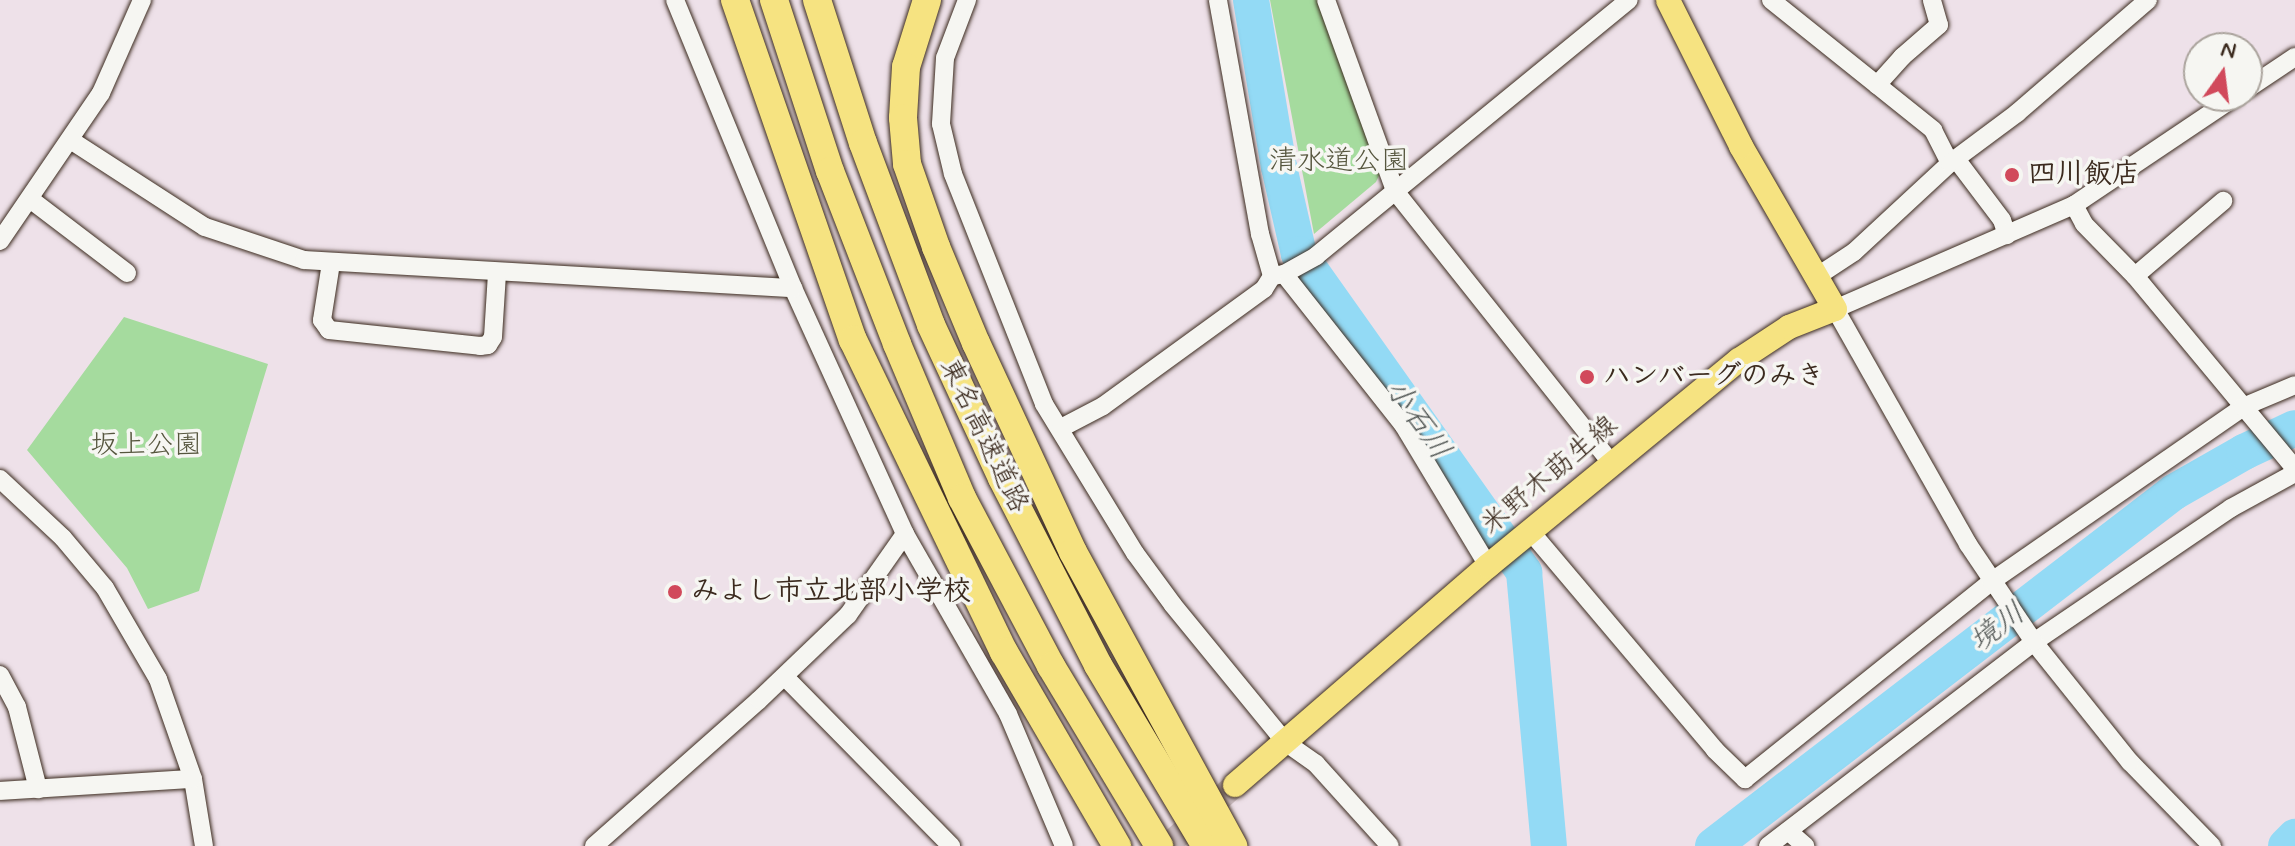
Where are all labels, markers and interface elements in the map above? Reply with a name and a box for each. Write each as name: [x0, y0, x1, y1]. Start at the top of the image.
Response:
north arrow: [2183, 32, 2263, 112]
text: N: [2218, 35, 2239, 66]
park label: 清水道公園: [1269, 145, 1409, 179]
place label: 四川飯店: [2028, 158, 2140, 192]
marker: 四川飯店: [2003, 166, 2021, 184]
street label: 東名高速道路: [931, 353, 1035, 519]
place label: ハンバーグのみき: [1603, 360, 1827, 394]
marker: ハンバーグのみき: [1578, 368, 1596, 386]
water label: 小石川: [1376, 373, 1458, 467]
street label: 米野木莇生線: [1475, 409, 1625, 543]
park label: 坂上公園: [90, 429, 202, 463]
place label: みよし市立北部小学校: [691, 575, 971, 609]
marker: みよし市立北部小学校: [666, 583, 684, 601]
water label: 境川: [1963, 596, 2033, 660]

